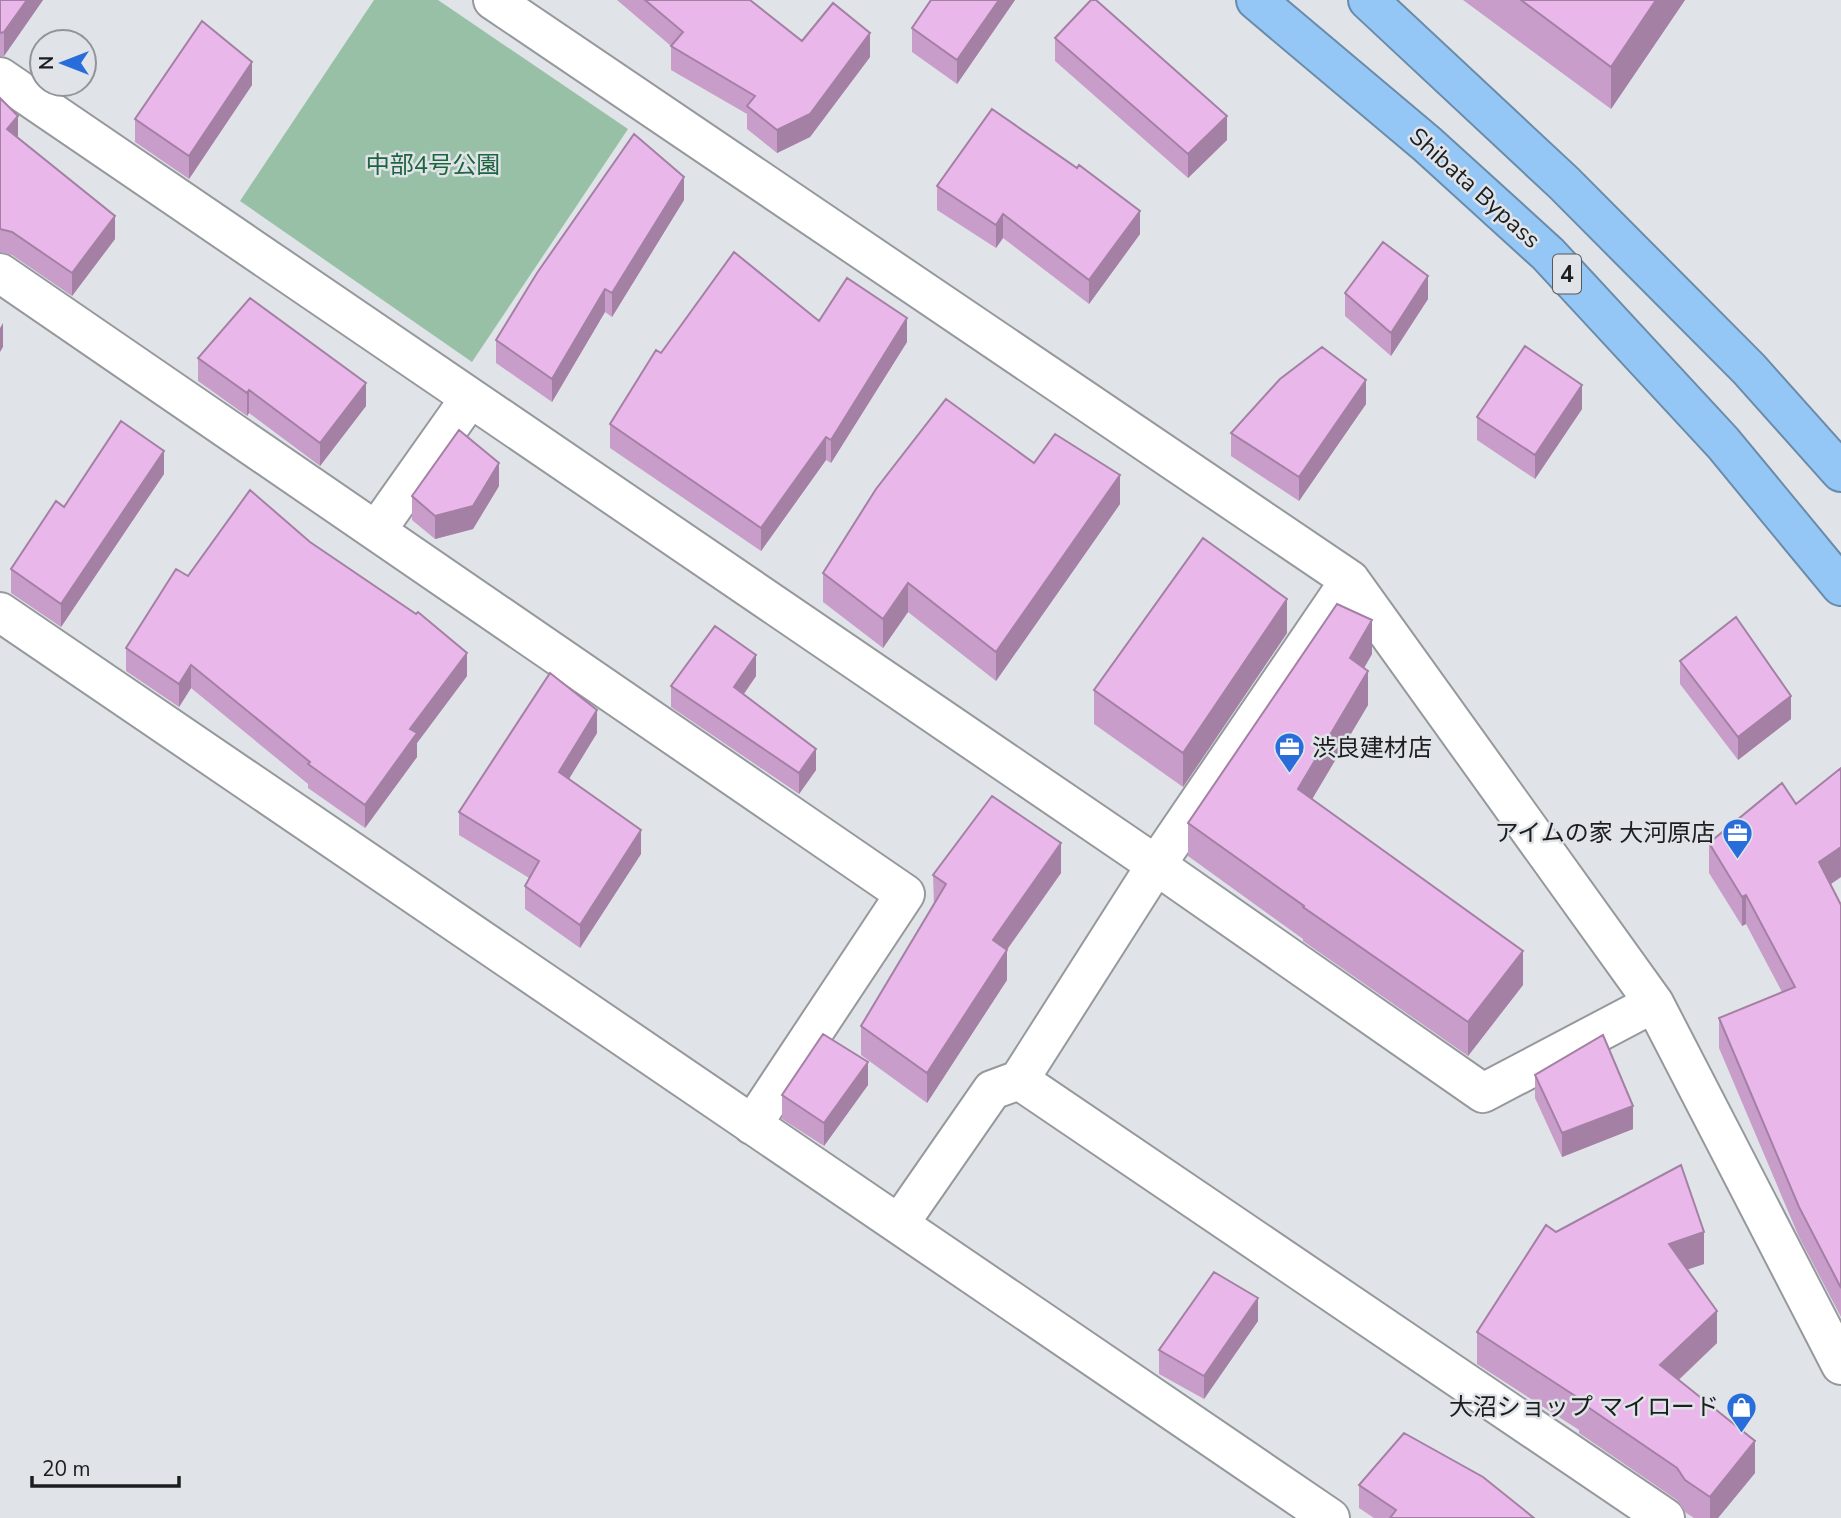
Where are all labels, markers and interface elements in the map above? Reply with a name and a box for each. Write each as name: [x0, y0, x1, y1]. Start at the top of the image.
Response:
north arrow: [28, 28, 98, 98]
text: N: [34, 56, 60, 70]
street label: Shibata Bypass: [1402, 120, 1548, 256]
park label: 中部4号公園: [366, 149, 500, 181]
road number: 4: [1553, 255, 1581, 294]
office icon: 渋良建材店: [1272, 731, 1306, 775]
place label: 渋良建材店: [1312, 732, 1432, 764]
office icon: アイムの家 大河原店: [1721, 816, 1755, 860]
place label: アイムの家 大河原店: [1495, 817, 1715, 849]
shop icon: 大沼ショップ マイロード: [1725, 1390, 1759, 1434]
place label: 大沼ショップ マイロード: [1449, 1391, 1719, 1423]
scale bar: [32, 1444, 178, 1488]
text: 20 m: [42, 1455, 91, 1483]

